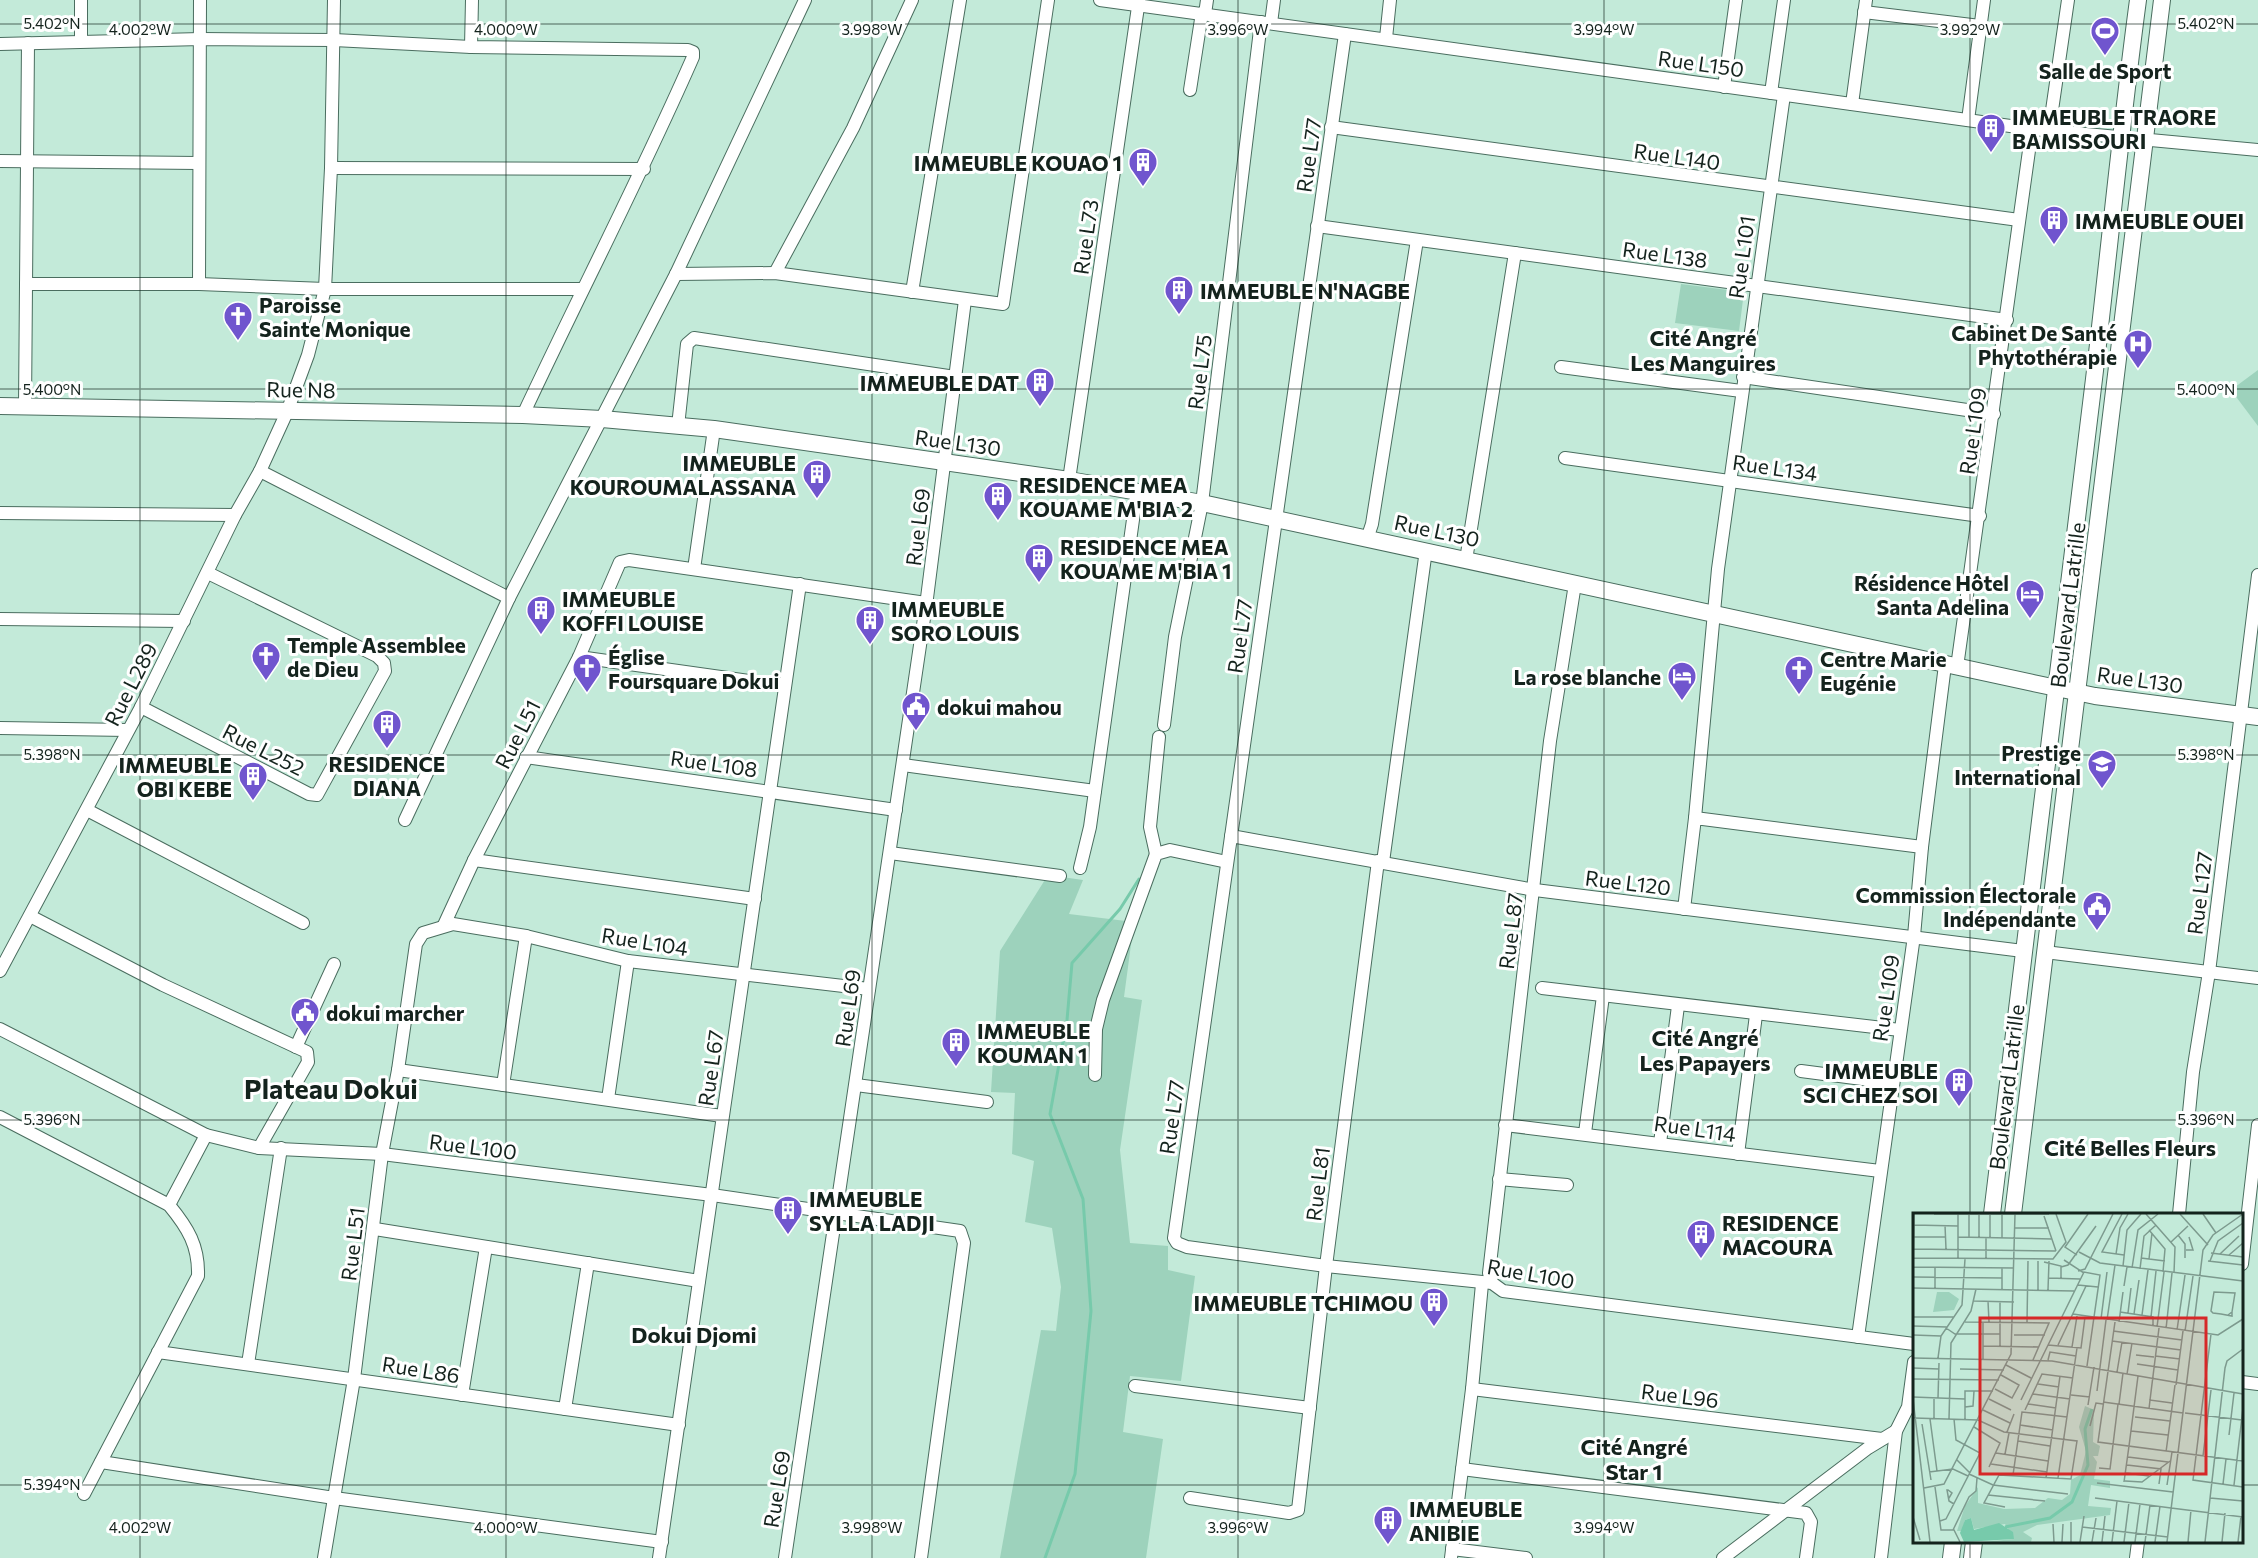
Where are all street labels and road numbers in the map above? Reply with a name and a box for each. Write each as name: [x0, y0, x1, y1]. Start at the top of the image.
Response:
street label: Rue L150: [1656, 45, 1746, 81]
street label: Rue L77: [1290, 116, 1326, 194]
street label: Rue L140: [1632, 138, 1722, 174]
street label: Rue L73: [1067, 198, 1103, 276]
street label: Rue L101: [1723, 214, 1759, 300]
street label: Rue L138: [1621, 236, 1709, 272]
street label: Rue L75: [1182, 333, 1216, 411]
street label: Rue N8: [266, 376, 336, 402]
street label: Rue L109: [1954, 386, 1990, 476]
street label: Rue L130: [913, 424, 1003, 460]
street label: Rue L134: [1731, 449, 1819, 485]
street label: Rue L69: [900, 487, 934, 567]
street label: Rue L130: [1392, 509, 1482, 551]
street label: Boulevard Latrille: [2044, 521, 2090, 689]
street label: Rue L77: [1221, 597, 1257, 675]
street label: Rue L289: [98, 638, 162, 730]
street label: Rue L130: [2095, 661, 2185, 697]
street label: Rue L51: [489, 695, 545, 773]
street label: Rue L252: [219, 718, 309, 780]
street label: Rue L108: [669, 745, 759, 781]
street label: Rue L127: [2181, 850, 2217, 936]
street label: Rue L120: [1584, 864, 1672, 900]
street label: Rue L87: [1493, 891, 1527, 971]
street label: Rue L104: [600, 922, 690, 960]
street label: Rue L109: [1867, 953, 1903, 1043]
street label: Rue L69: [829, 968, 865, 1048]
street label: Boulevard Latrille: [1983, 1003, 2029, 1171]
street label: Rue L67: [692, 1028, 728, 1108]
street label: Rue L77: [1153, 1078, 1189, 1156]
street label: Rue L114: [1652, 1110, 1738, 1146]
street label: Rue L100: [428, 1128, 518, 1164]
street label: Rue L81: [1300, 1145, 1334, 1223]
street label: Rue L51: [335, 1206, 369, 1282]
street label: Rue L100: [1485, 1253, 1577, 1293]
street label: Rue L86: [380, 1351, 462, 1387]
street label: Rue L96: [1640, 1378, 1720, 1412]
street label: Rue L69: [758, 1449, 794, 1529]

